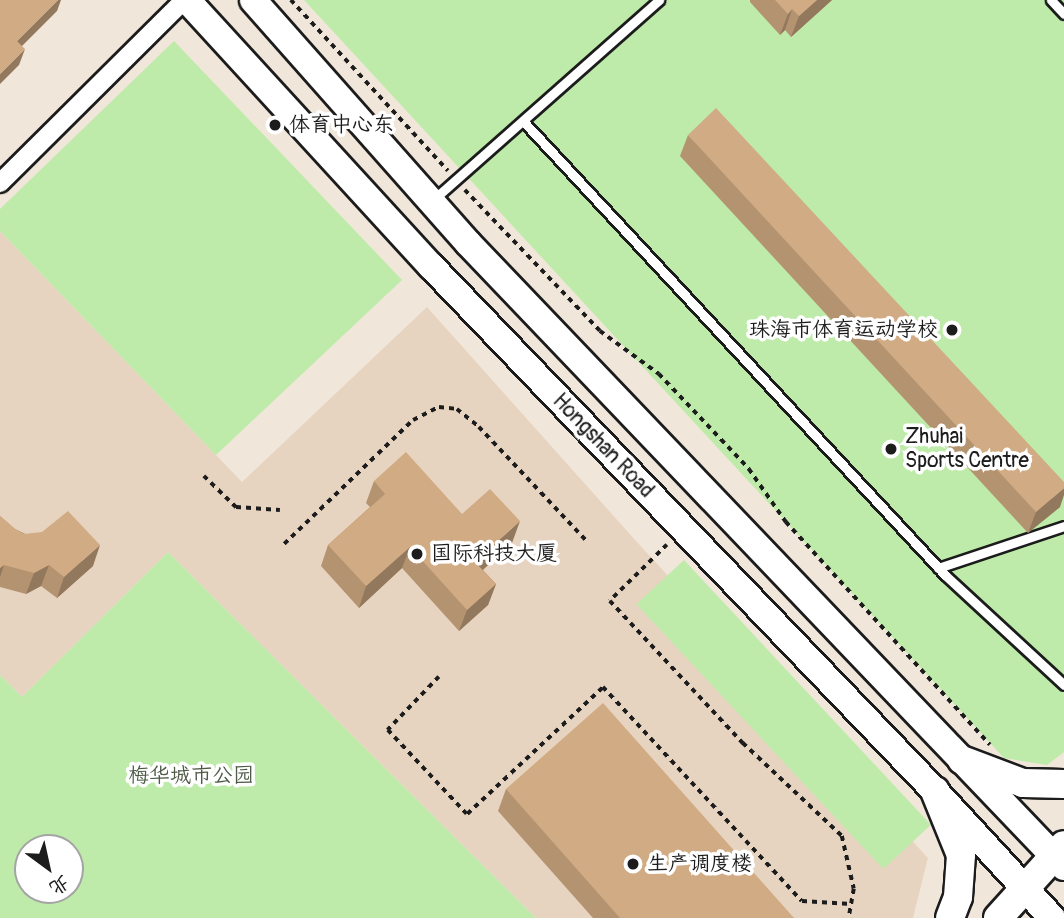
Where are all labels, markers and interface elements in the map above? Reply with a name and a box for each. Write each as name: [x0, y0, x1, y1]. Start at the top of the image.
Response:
place label: 体育中心东: [289, 112, 394, 138]
marker: 体育中心东: [267, 117, 283, 133]
place label: 珠海市体育运动学校: [749, 317, 938, 343]
marker: 珠海市体育运动学校: [944, 322, 960, 338]
street label: Hongshan Road: [547, 389, 659, 503]
place label: Zhuhai Sports Centre: [905, 424, 1029, 474]
marker: Zhuhai Sports Centre: [883, 441, 899, 457]
place label: 国际科技大厦: [431, 541, 557, 567]
marker: 国际科技大厦: [409, 546, 425, 562]
park label: 梅华城市公园: [128, 763, 254, 789]
north arrow: [14, 834, 84, 904]
place label: 生产调度楼: [647, 851, 752, 877]
marker: 生产调度楼: [625, 856, 641, 872]
text: 北: [45, 870, 74, 900]

